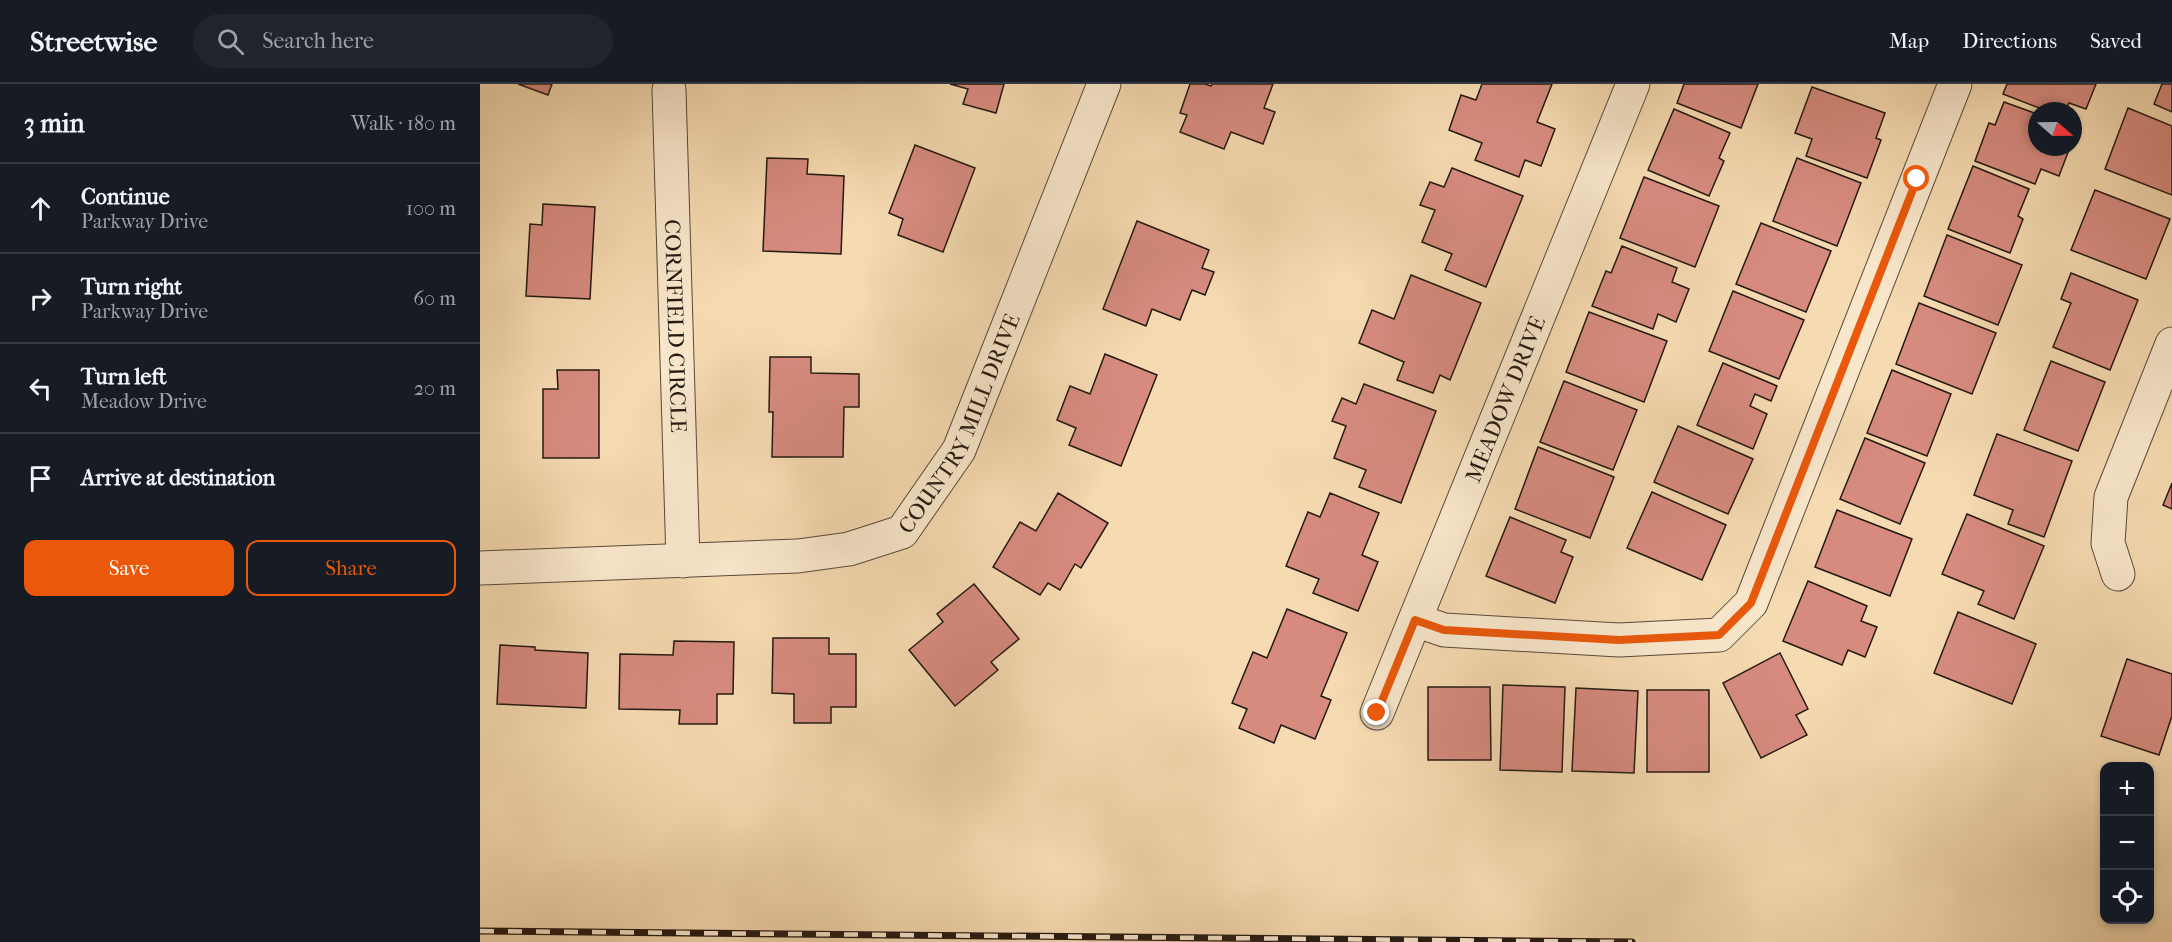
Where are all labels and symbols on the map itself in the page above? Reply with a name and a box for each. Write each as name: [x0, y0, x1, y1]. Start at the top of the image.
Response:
north arrow: [2028, 102, 2082, 156]
route start: [1903, 165, 1929, 191]
street label: CORNFIELD CIRCLE: [659, 219, 691, 433]
street label: COUNTRY MILL DRIVE: [893, 310, 1026, 539]
street label: MEADOW DRIVE: [1460, 313, 1551, 486]
route end: [1363, 699, 1389, 725]

